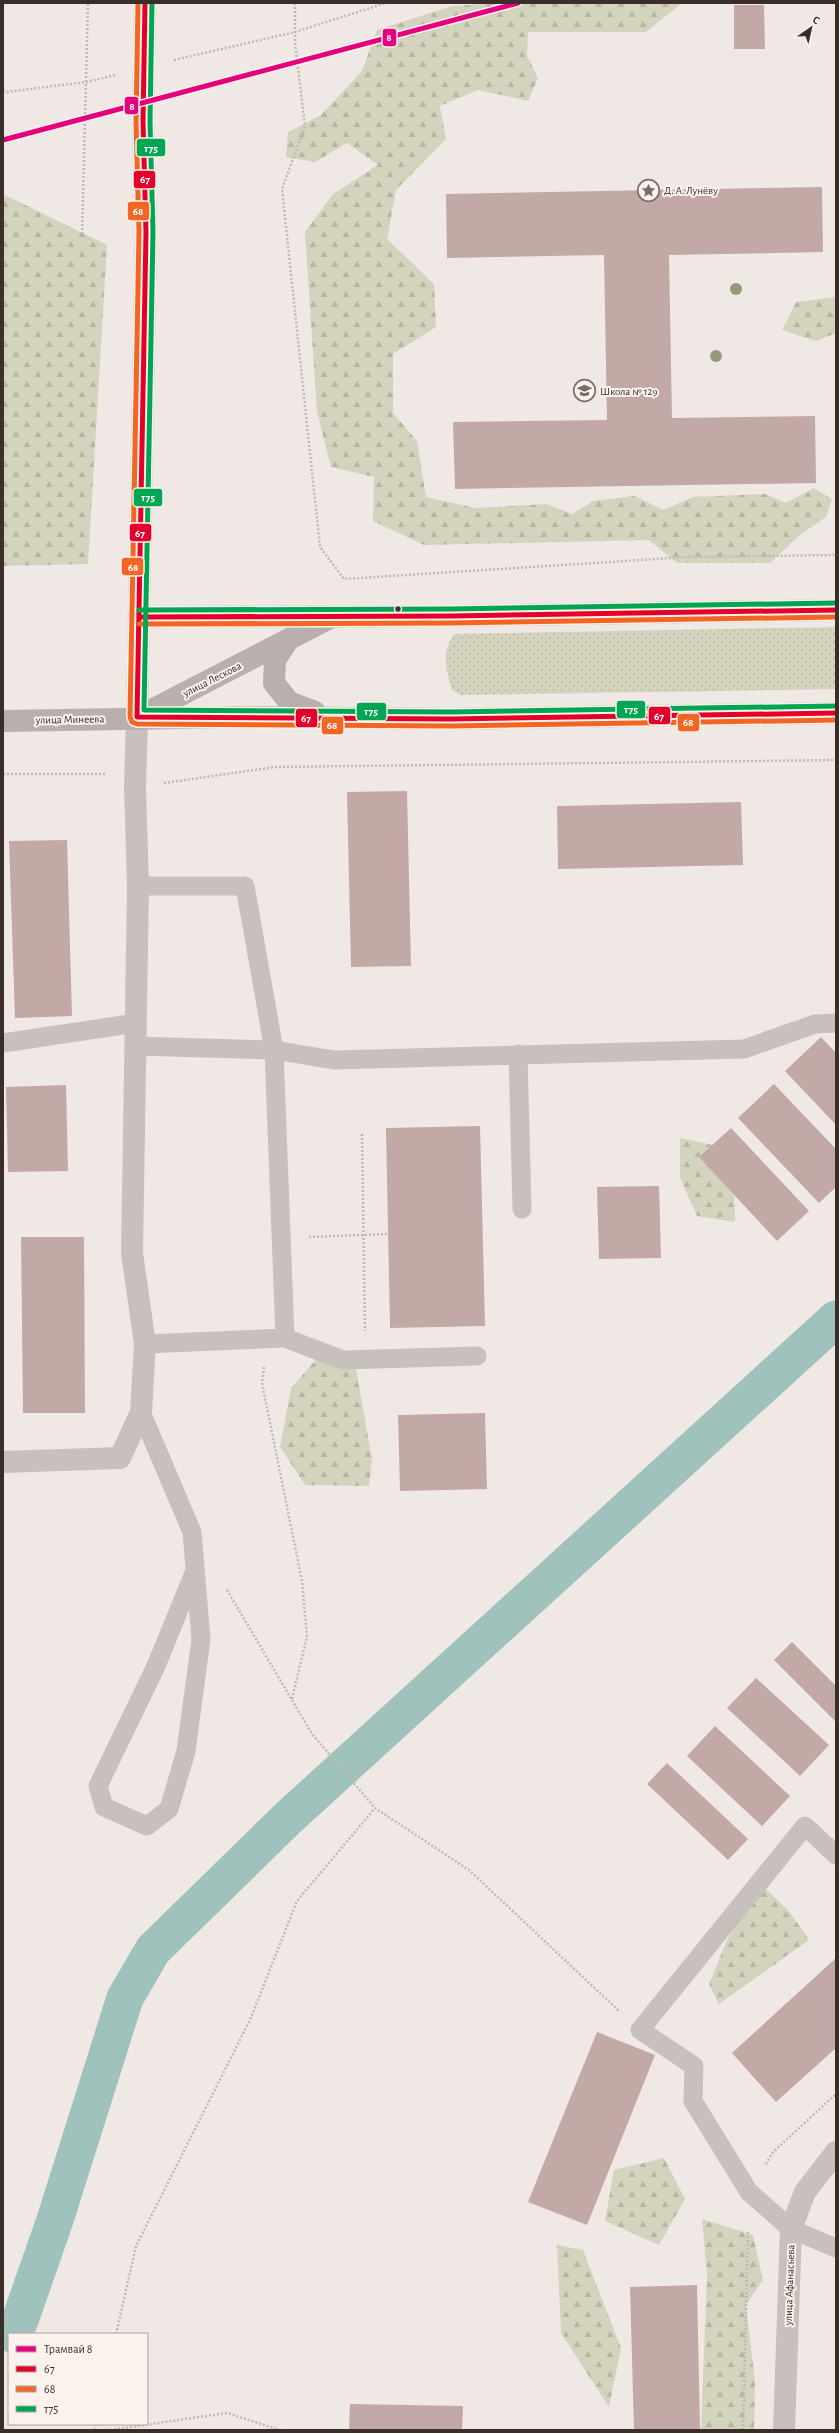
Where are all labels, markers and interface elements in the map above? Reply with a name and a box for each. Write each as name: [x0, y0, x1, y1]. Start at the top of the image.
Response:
north arrow: [791, 8, 831, 48]
text: С: [811, 14, 822, 26]
line badge: 8: [382, 28, 397, 47]
text: 8: [386, 32, 392, 43]
line badge: 8: [124, 96, 139, 115]
text: 8: [129, 101, 135, 112]
line badge: т75: [136, 138, 166, 157]
text: т75: [143, 143, 158, 154]
line badge: 67: [133, 170, 156, 189]
text: 67: [140, 174, 150, 185]
place icon: Д. А. Лунёву: [635, 177, 661, 203]
place label: Д. А. Лунёву: [664, 185, 718, 196]
line badge: 68: [127, 201, 150, 221]
text: 68: [133, 206, 143, 217]
school or university icon: Школа № 129: [571, 378, 597, 404]
place label: Школа № 129: [600, 386, 658, 397]
line badge: т75: [133, 488, 163, 507]
text: т75: [140, 492, 155, 503]
line badge: 67: [129, 523, 152, 542]
text: 67: [135, 528, 145, 539]
line badge: 68: [121, 557, 144, 576]
text: 68: [128, 562, 138, 573]
unlabelled marker: [393, 604, 403, 614]
street label: улица Лескова: [180, 660, 243, 699]
line badge: т75: [616, 700, 646, 719]
line badge: т75: [356, 702, 387, 721]
text: т75: [623, 704, 638, 715]
text: т75: [363, 706, 378, 717]
line badge: 67: [648, 706, 671, 725]
line badge: 67: [295, 708, 318, 728]
text: 67: [654, 711, 664, 722]
street label: улица Минеева: [35, 713, 104, 726]
text: 67: [301, 713, 311, 724]
line badge: 68: [677, 713, 700, 732]
line badge: 68: [321, 716, 344, 735]
text: 68: [683, 717, 693, 728]
text: 68: [327, 720, 337, 731]
street label: улица Афанасьева: [783, 2244, 796, 2327]
legend: [8, 2333, 148, 2425]
text: Трамвай 8: [44, 2343, 93, 2355]
text: 67: [44, 2363, 55, 2375]
text: 68: [44, 2383, 56, 2395]
text: т75: [43, 2403, 58, 2415]

